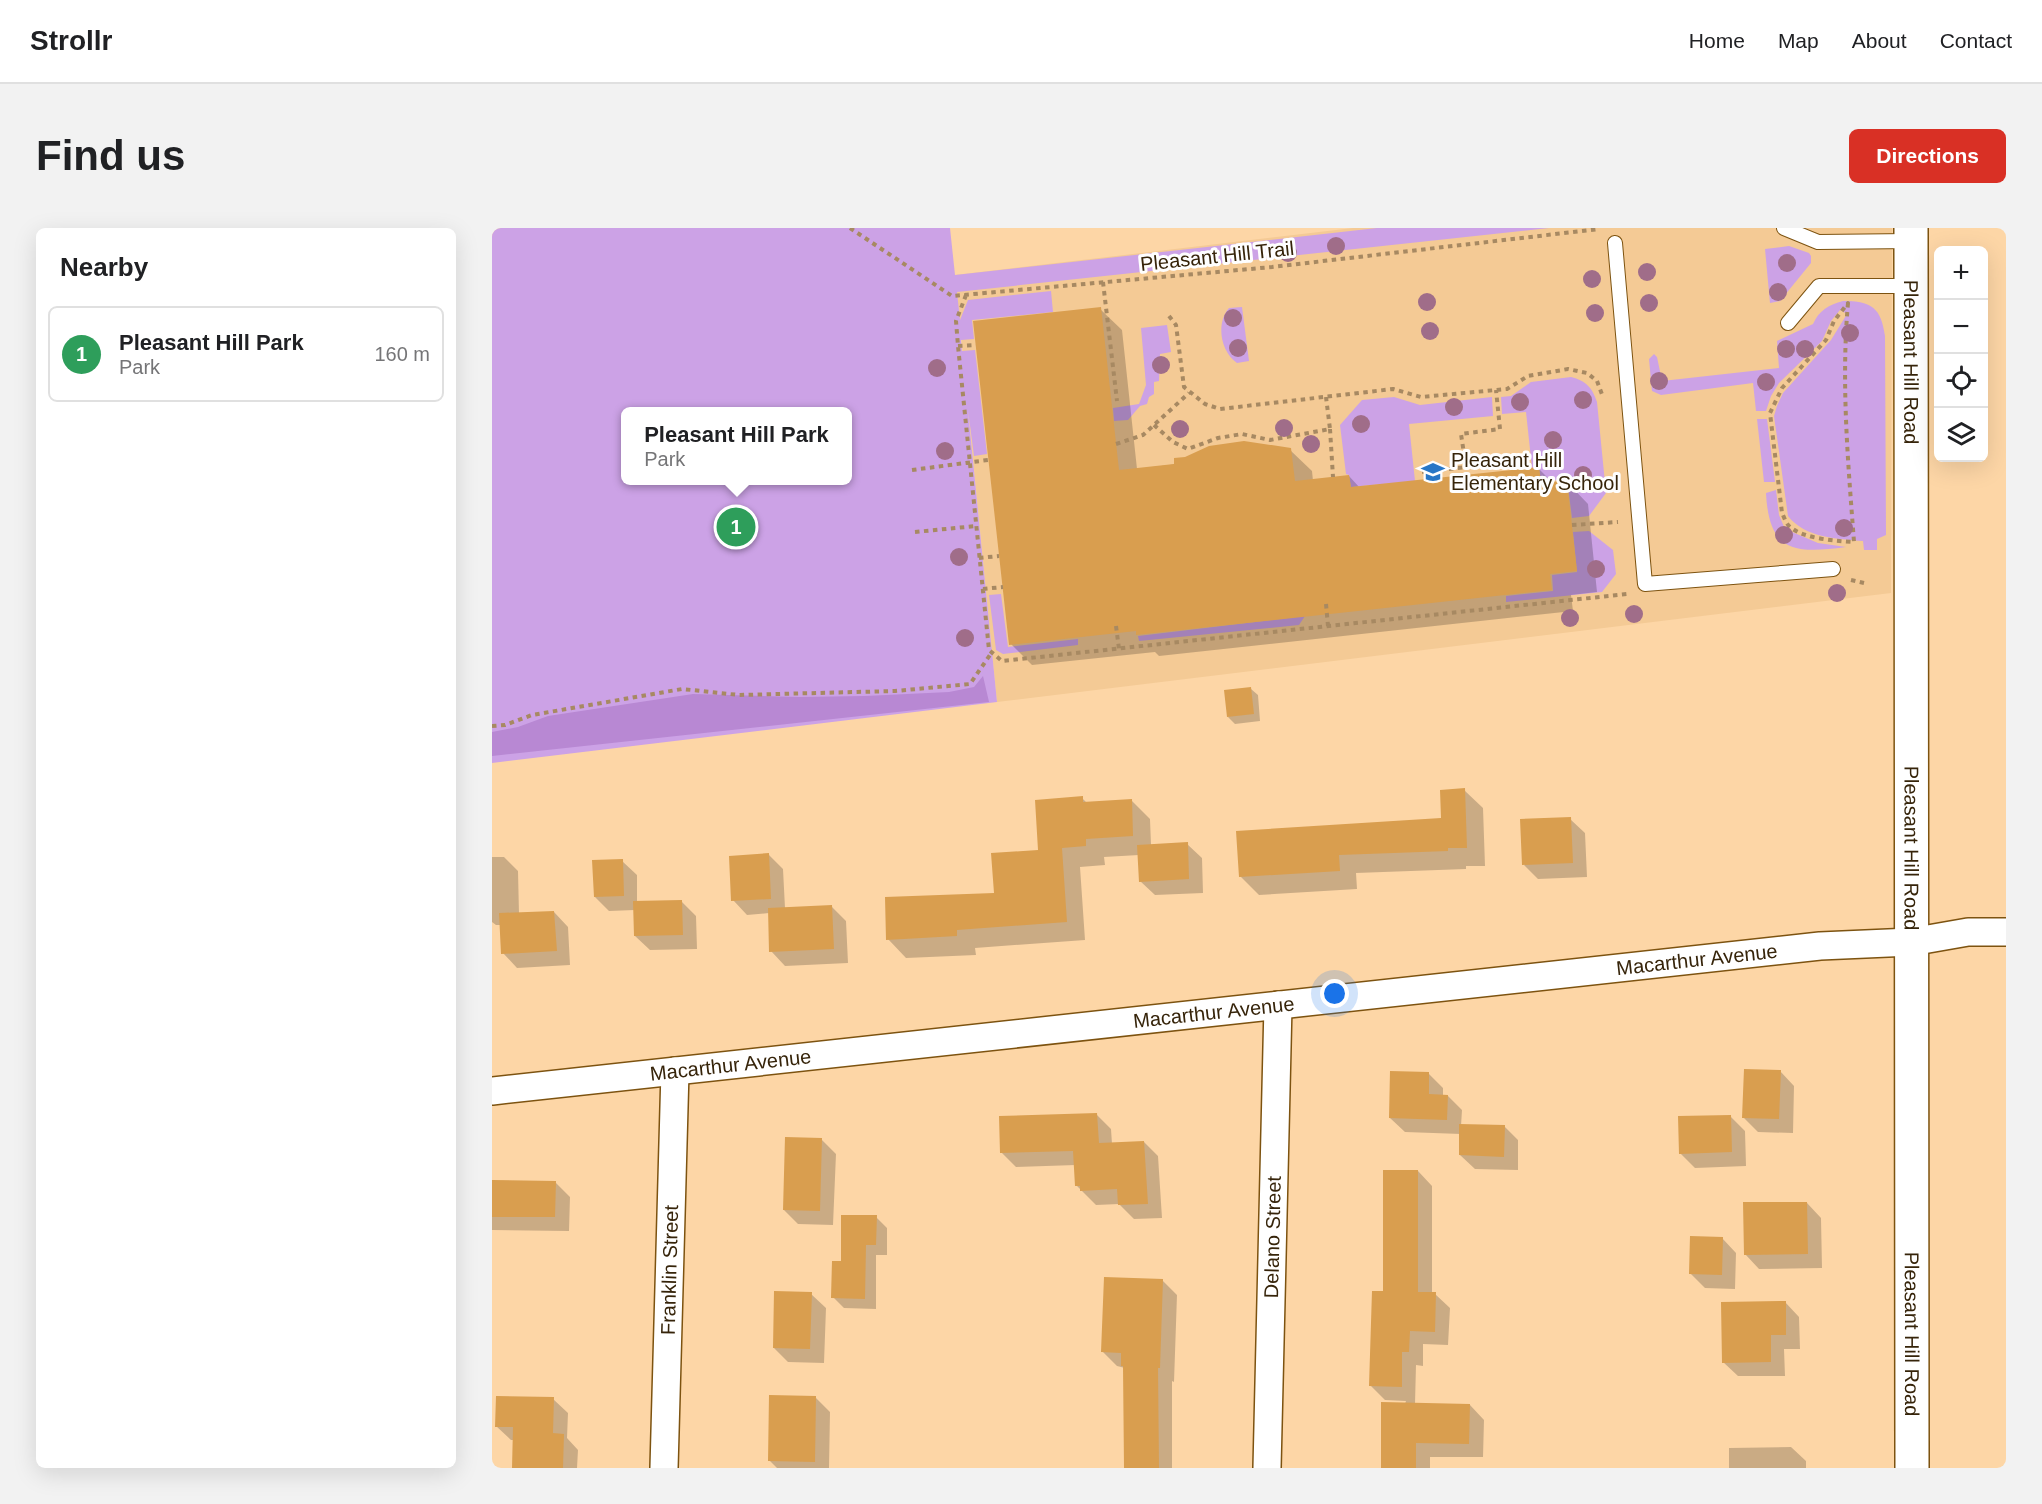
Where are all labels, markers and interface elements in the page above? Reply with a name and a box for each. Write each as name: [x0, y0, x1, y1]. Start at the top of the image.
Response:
text: Strollr: [30, 25, 112, 56]
text: Home: [1689, 29, 1745, 52]
text: Map: [1778, 29, 1819, 52]
text: About: [1852, 29, 1907, 52]
text: Contact: [1940, 29, 2012, 52]
button: Directions: [1849, 129, 2006, 183]
text: Find us: [36, 132, 185, 179]
street label: Pleasant Hill Trail: [1139, 237, 1295, 275]
map controls: [1934, 246, 1988, 462]
button: +: [1934, 246, 1988, 300]
text: Nearby: [60, 252, 148, 282]
street label: Pleasant Hill Road: [1900, 280, 1922, 444]
button: −: [1934, 300, 1988, 354]
text: Pleasant Hill Park: [119, 330, 304, 355]
text: 1: [76, 343, 87, 365]
text: 160 m: [374, 343, 430, 365]
button: locate: [1934, 354, 1988, 408]
text: Park: [119, 356, 160, 378]
popup: [621, 407, 852, 485]
button: layers: [1934, 408, 1988, 462]
text: Pleasant Hill Park: [644, 422, 829, 447]
text: Park: [644, 448, 685, 470]
place label: Pleasant Hill Elementary School: [1451, 449, 1619, 494]
school or university icon: Pleasant Hill Elementary School: [1420, 459, 1446, 485]
pin: 1: [716, 504, 756, 550]
street label: Pleasant Hill Road: [1900, 766, 1923, 930]
street label: Macarthur Avenue: [1615, 940, 1779, 979]
your location: [1320, 979, 1349, 1008]
street label: Macarthur Avenue: [1132, 992, 1295, 1032]
street label: Macarthur Avenue: [649, 1045, 812, 1085]
street label: Delano Street: [1260, 1175, 1285, 1298]
street label: Franklin Street: [657, 1204, 682, 1335]
street label: Pleasant Hill Road: [1901, 1252, 1923, 1416]

